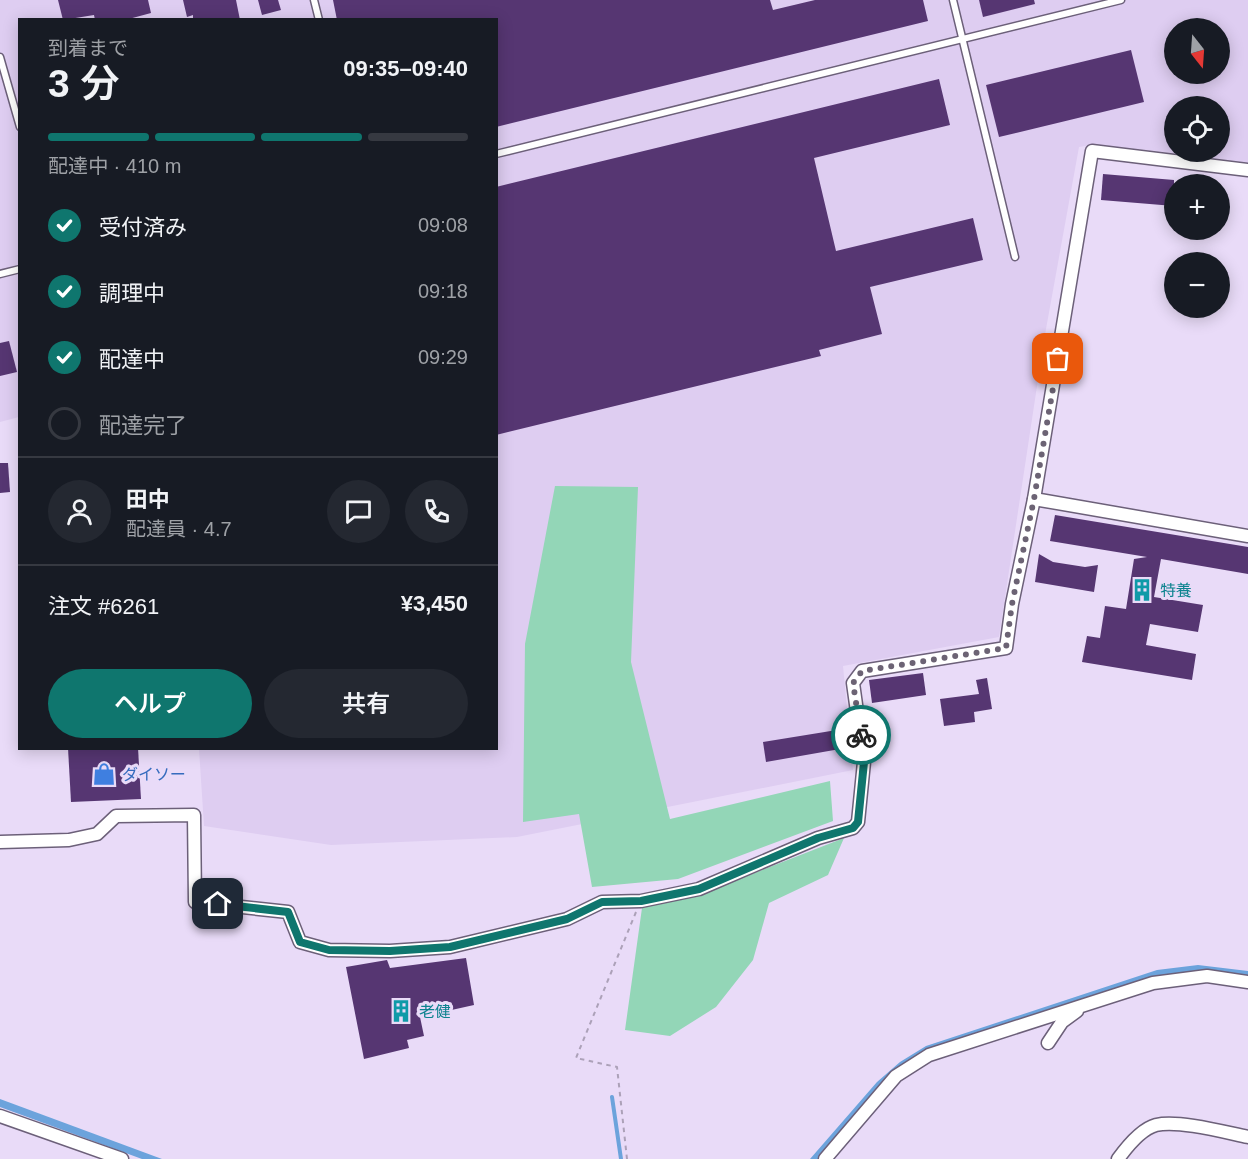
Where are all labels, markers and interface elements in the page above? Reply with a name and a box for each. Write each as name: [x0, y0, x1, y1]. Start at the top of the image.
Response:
north arrow: [1164, 18, 1230, 84]
map controls: [1164, 18, 1230, 318]
text: 到着まで: [48, 37, 128, 59]
text: 09:35–09:40: [343, 56, 468, 81]
text: 3 分: [48, 62, 120, 105]
button: locate: [1164, 96, 1230, 162]
text: 配達中 · 410 m: [48, 155, 181, 177]
button: +: [1164, 174, 1230, 240]
icon: check: [48, 209, 81, 242]
text: 09:08: [418, 214, 468, 236]
text: 受付済み: [99, 215, 187, 240]
button: −: [1164, 252, 1230, 318]
icon: check: [48, 275, 81, 308]
text: 09:18: [418, 280, 468, 302]
text: 調理中: [99, 281, 165, 306]
pin: [1032, 333, 1083, 384]
icon: check: [48, 341, 81, 374]
icon: bag: [1041, 342, 1074, 375]
text: 09:29: [418, 346, 468, 368]
text: 配達中: [99, 347, 165, 372]
text: 配達完了: [99, 413, 187, 438]
button: person: [48, 480, 111, 543]
button: chat: [327, 480, 390, 543]
button: phone: [405, 480, 468, 543]
text: 田中: [126, 487, 170, 512]
text: 配達員 · 4.7: [126, 518, 232, 540]
building icon: 特養: [1129, 577, 1155, 603]
place label: 特養: [1160, 582, 1192, 599]
text: ¥3,450: [401, 591, 468, 616]
text: 注文 #6261: [48, 594, 159, 619]
button: ヘルプ: [48, 669, 252, 738]
button: 共有: [264, 669, 468, 738]
courier: [831, 705, 891, 765]
icon: bike: [845, 719, 878, 752]
shop icon: ダイソー: [91, 761, 117, 787]
place label: ダイソー: [122, 766, 186, 783]
pin: [192, 878, 243, 929]
icon: home: [201, 887, 234, 920]
building icon: 老健: [388, 998, 414, 1024]
place label: 老健: [419, 1003, 451, 1020]

